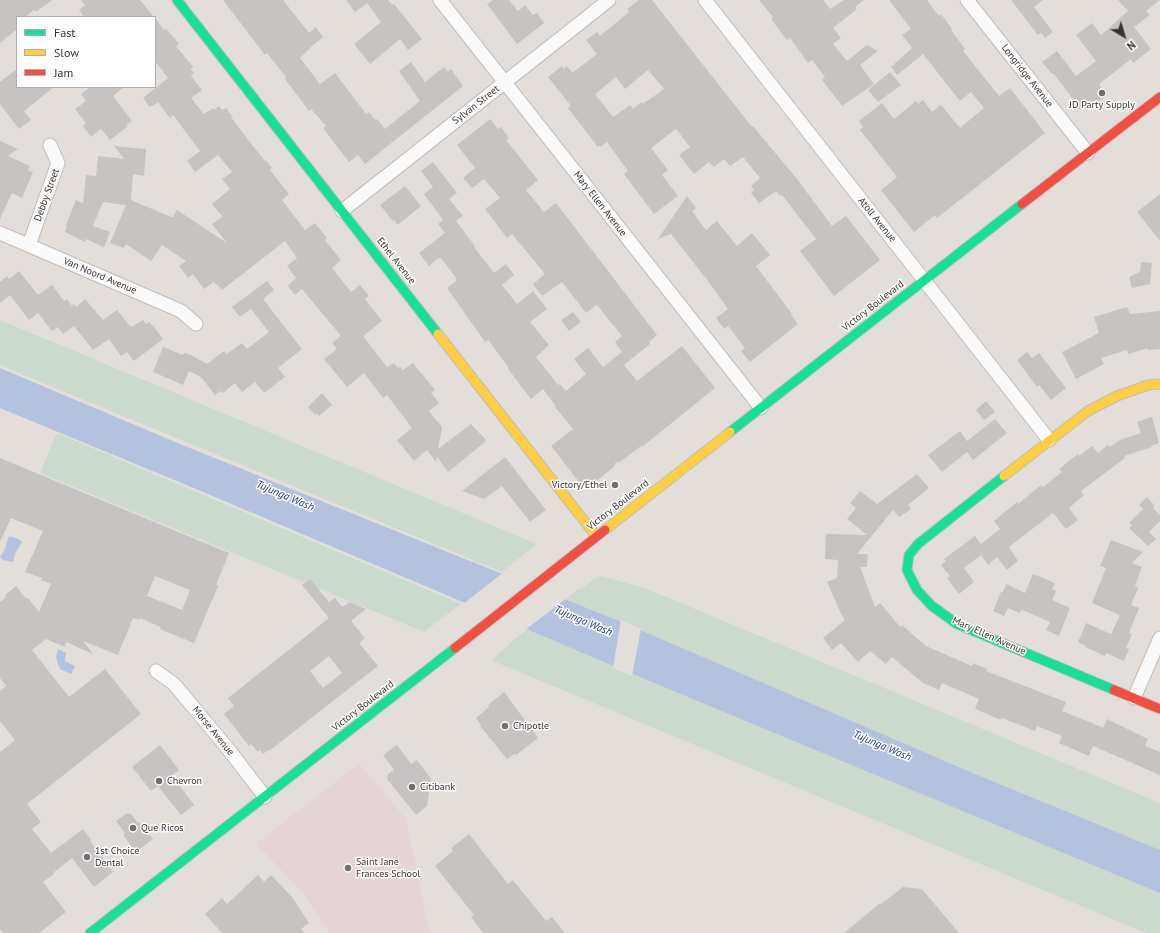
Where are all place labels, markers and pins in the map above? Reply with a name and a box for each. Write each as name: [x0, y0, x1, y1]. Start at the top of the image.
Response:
marker: JD Party Supply: [1097, 88, 1107, 98]
place label: JD Party Supply: [1069, 99, 1135, 111]
place label: Victory/Ethel: [552, 479, 607, 491]
marker: Victory/Ethel: [610, 480, 620, 490]
place label: Chipotle: [513, 720, 549, 732]
marker: Chipotle: [500, 721, 510, 731]
place label: Chevron: [167, 775, 202, 787]
marker: Chevron: [154, 776, 164, 786]
place label: Citibank: [420, 781, 455, 793]
marker: Citibank: [407, 782, 417, 792]
place label: Que Ricos: [141, 822, 183, 834]
marker: Que Ricos: [128, 823, 138, 833]
place label: 1st Choice Dental: [95, 845, 139, 868]
marker: 1st Choice Dental: [82, 852, 92, 862]
place label: Saint Jane Frances School: [356, 856, 420, 880]
marker: Saint Jane Frances School: [343, 863, 353, 873]

